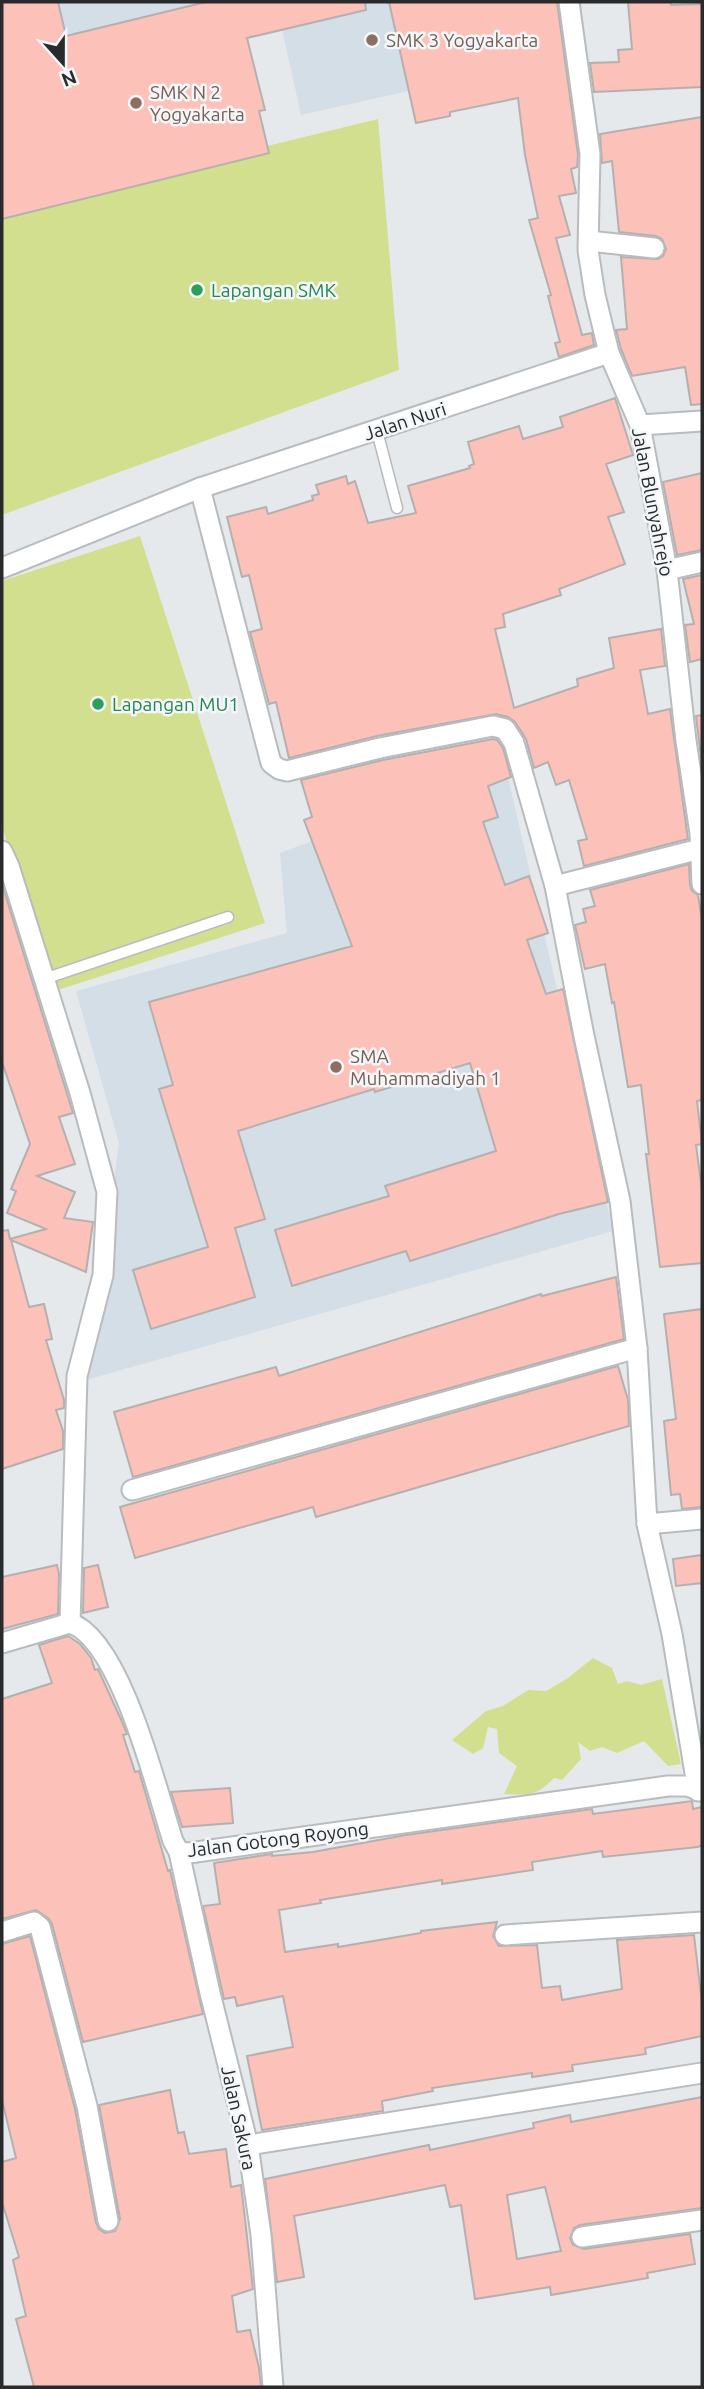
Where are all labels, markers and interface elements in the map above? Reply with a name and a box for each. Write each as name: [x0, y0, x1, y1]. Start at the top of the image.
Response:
north arrow: [28, 28, 98, 98]
place label: SMK 3 Yogyakarta: [386, 29, 538, 51]
marker: SMK 3 Yogyakarta: [364, 32, 380, 48]
text: N: [59, 66, 80, 92]
place label: SMK N 2 Yogyakarta: [150, 81, 245, 125]
marker: SMK N 2 Yogyakarta: [128, 95, 144, 111]
place label: Lapangan SMK: [211, 279, 337, 301]
marker: Lapangan SMK: [189, 282, 205, 298]
street label: Jalan Nuri: [361, 397, 449, 445]
street label: Jalan Blunyahrejo: [628, 426, 678, 578]
place label: Lapangan MU1: [112, 693, 239, 715]
marker: Lapangan MU1: [90, 696, 106, 712]
place label: SMA Muhammadiyah 1: [350, 1045, 501, 1089]
marker: SMA Muhammadiyah 1: [328, 1059, 344, 1075]
street label: Jalan Gotong Royong: [186, 1817, 370, 1861]
street label: Jalan Sakura: [217, 2064, 261, 2172]

